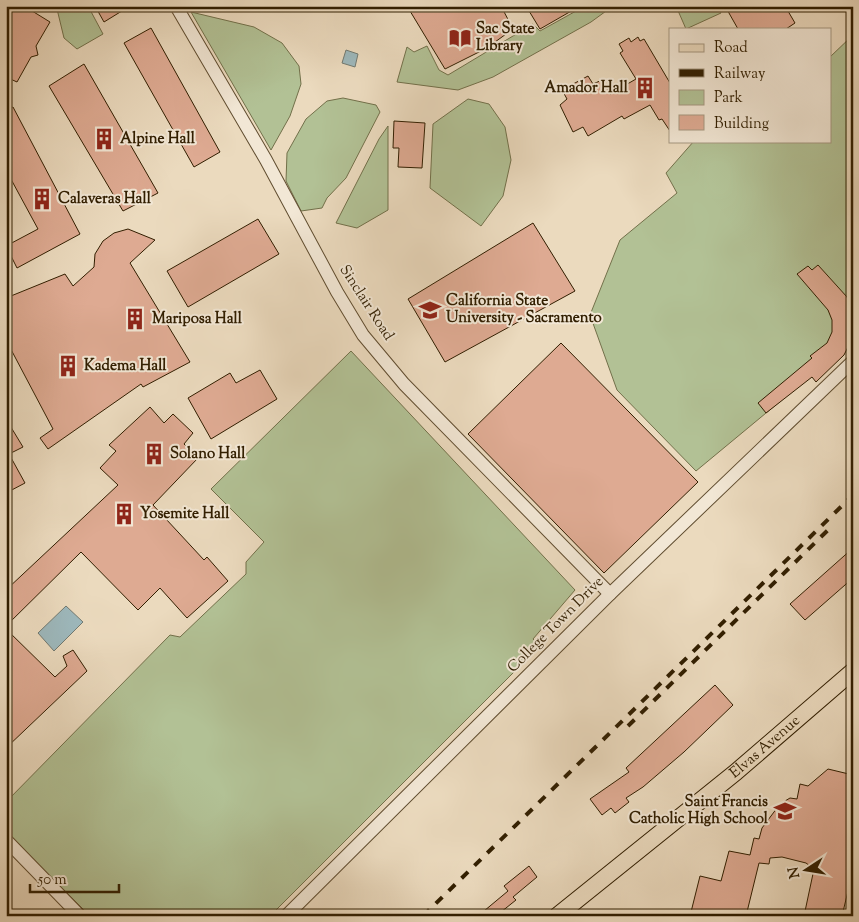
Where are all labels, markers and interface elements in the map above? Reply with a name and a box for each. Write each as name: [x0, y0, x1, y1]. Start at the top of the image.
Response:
place label: Sac State Library: [476, 19, 535, 57]
library icon: Sac State Library: [447, 25, 473, 51]
legend: [669, 28, 832, 142]
text: Road: [714, 38, 748, 59]
text: Railway: [714, 64, 766, 85]
building icon: Amador Hall: [632, 75, 658, 101]
place label: Amador Hall: [544, 78, 629, 99]
text: Park: [714, 88, 743, 109]
text: Building: [714, 114, 769, 135]
building icon: Alpine Hall: [91, 126, 117, 152]
place label: Alpine Hall: [120, 129, 196, 150]
building icon: Calaveras Hall: [29, 186, 55, 212]
place label: Calaveras Hall: [58, 189, 152, 210]
street label: Sinclair Road: [334, 261, 399, 345]
place label: California State University - Sacramento: [446, 291, 602, 329]
school or university icon: California State University - Sacramento: [417, 297, 443, 323]
building icon: Mariposa Hall: [122, 306, 148, 332]
place label: Mariposa Hall: [152, 309, 243, 330]
building icon: Kadema Hall: [55, 353, 81, 379]
place label: Kadema Hall: [84, 356, 167, 377]
building icon: Solano Hall: [141, 441, 167, 467]
place label: Solano Hall: [170, 444, 246, 465]
building icon: Yosemite Hall: [111, 501, 137, 527]
place label: Yosemite Hall: [140, 504, 230, 525]
street label: College Town Drive: [503, 572, 609, 678]
street label: Elvas Avenue: [725, 711, 805, 784]
place label: Saint Francis Catholic High School: [629, 792, 769, 830]
school or university icon: Saint Francis Catholic High School: [772, 798, 798, 824]
north arrow: [782, 844, 832, 894]
scale bar: [30, 862, 119, 894]
text: N: [784, 865, 806, 880]
text: 50 m: [37, 870, 67, 891]

